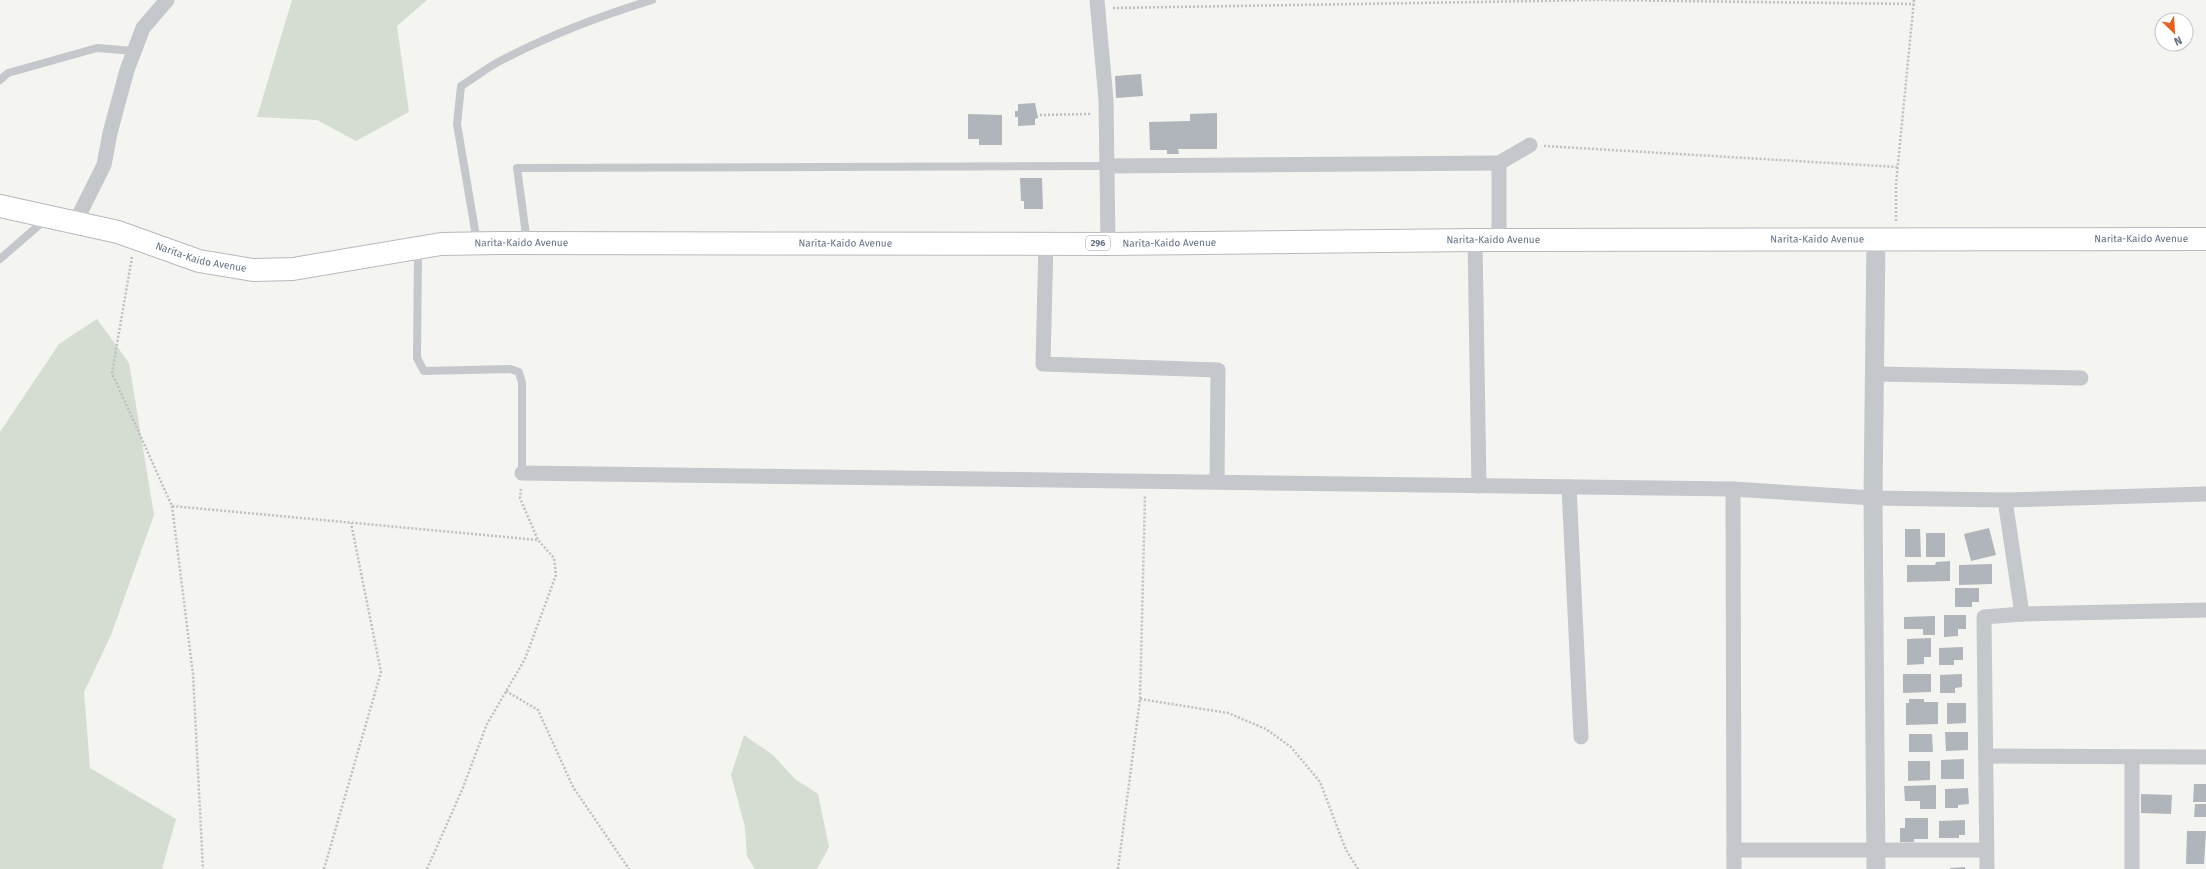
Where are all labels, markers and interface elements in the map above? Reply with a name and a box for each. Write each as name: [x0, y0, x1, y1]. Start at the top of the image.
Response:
north arrow: [2154, 12, 2194, 52]
text: N: [2172, 33, 2184, 48]
street label: Narita-Kaido Avenue: [1770, 233, 1864, 246]
street label: Narita-Kaido Avenue: [2094, 233, 2188, 245]
street label: Narita-Kaido Avenue: [1446, 234, 1540, 246]
road number: 296: [1086, 236, 1110, 250]
street label: Narita-Kaido Avenue: [474, 237, 568, 249]
street label: Narita-Kaido Avenue: [798, 237, 892, 250]
street label: Narita-Kaido Avenue: [1122, 237, 1216, 250]
street label: Narita-Kaido Avenue: [154, 240, 247, 275]

